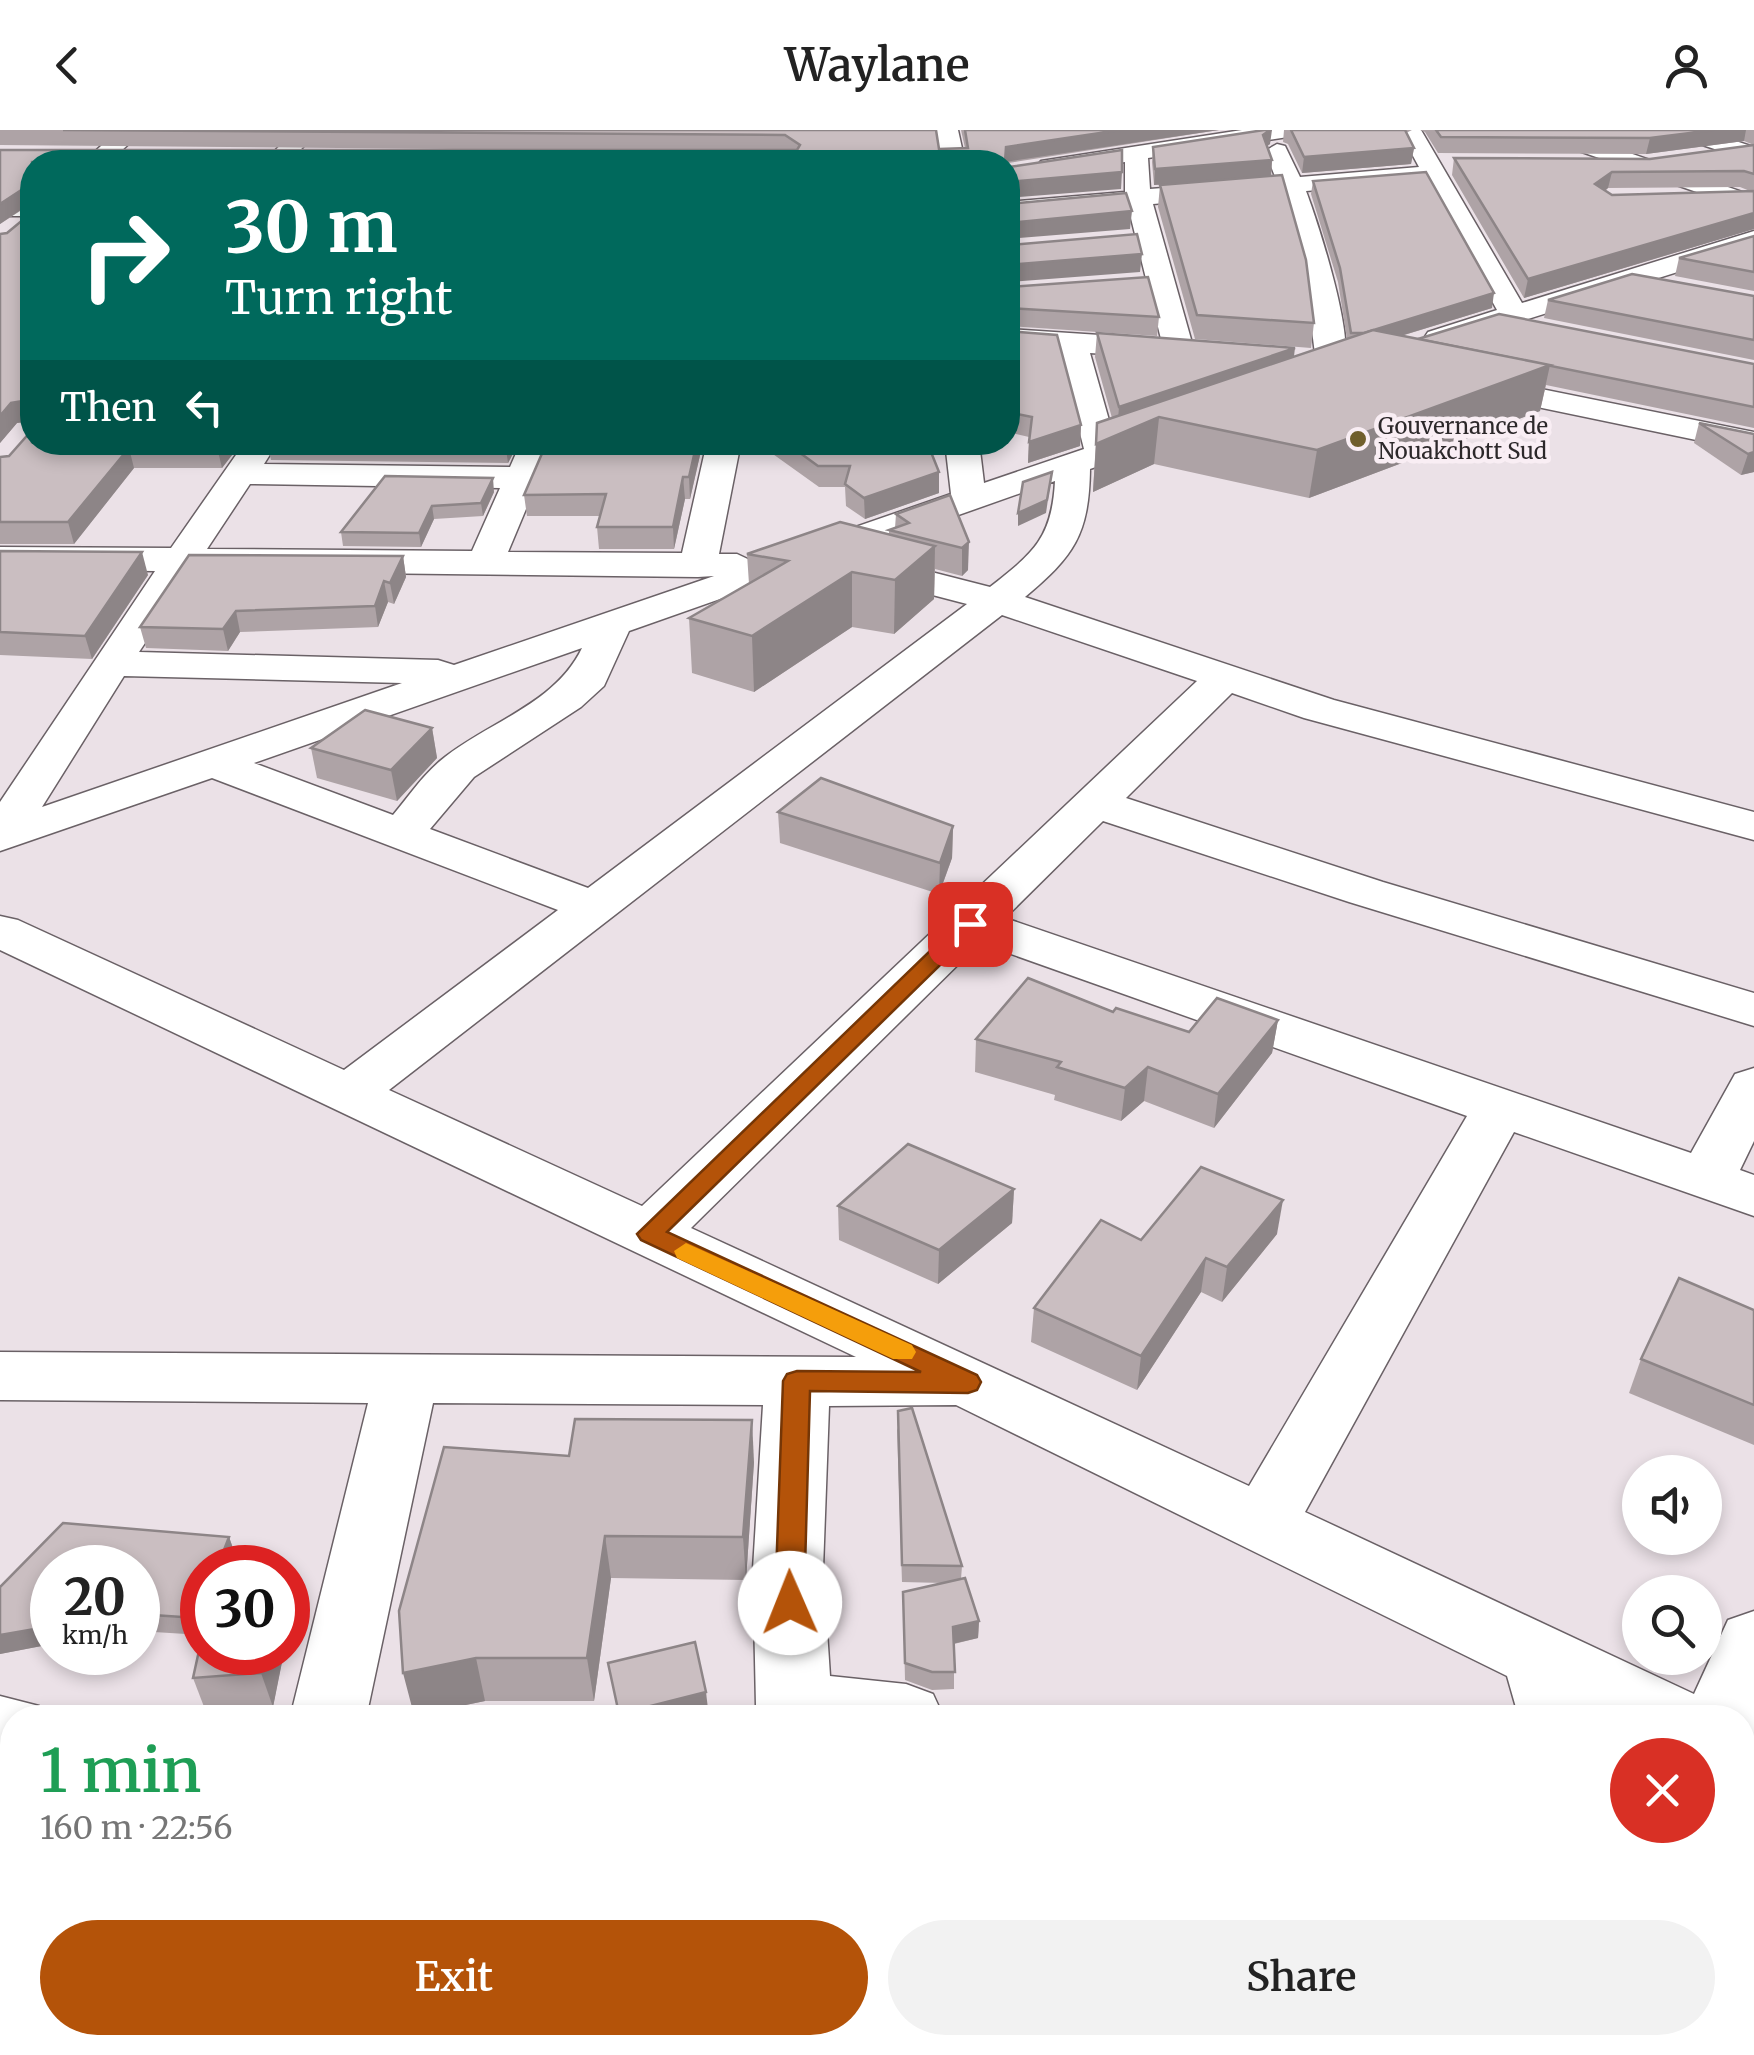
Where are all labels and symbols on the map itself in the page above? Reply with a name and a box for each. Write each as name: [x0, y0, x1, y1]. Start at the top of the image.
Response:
place label: Gouvernance de Nouakchott Sud: [1378, 412, 1548, 465]
marker: Gouvernance de Nouakchott Sud: [1347, 428, 1369, 450]
pin: [928, 882, 1013, 967]
speed limit sign: 30: [180, 1545, 310, 1675]
position arrow: [738, 1551, 842, 1655]

